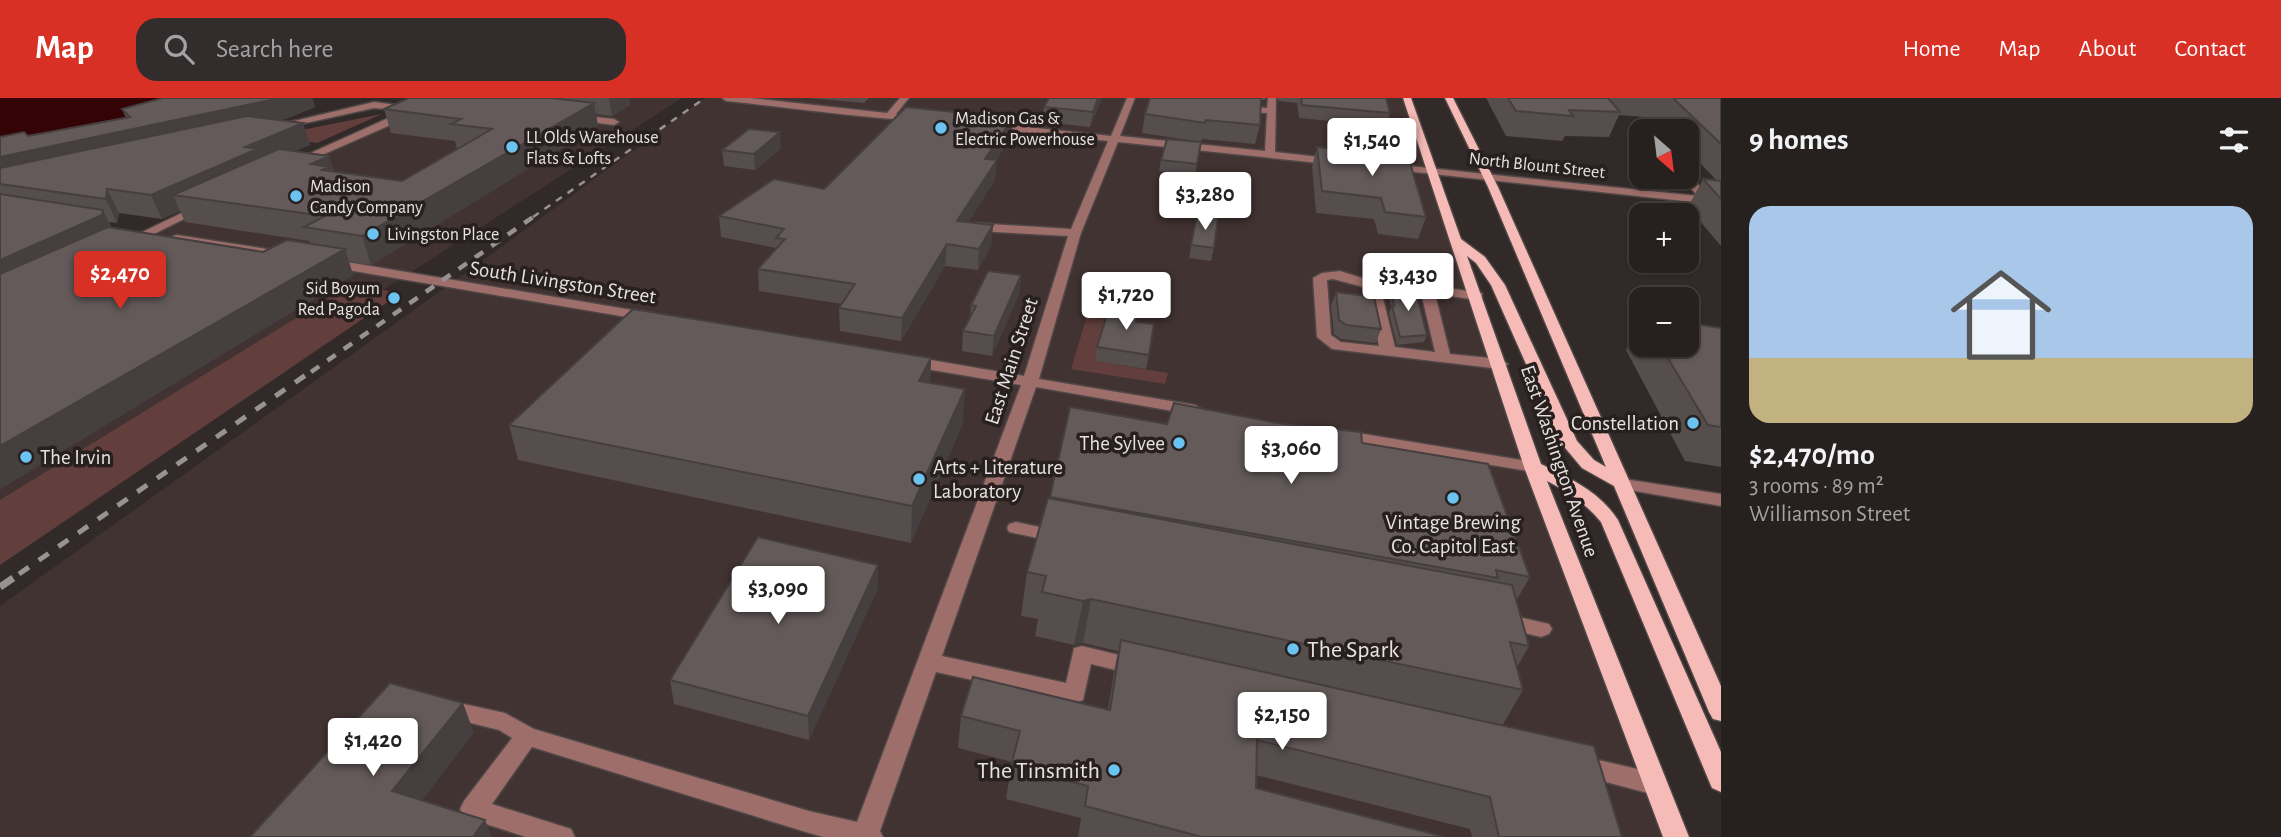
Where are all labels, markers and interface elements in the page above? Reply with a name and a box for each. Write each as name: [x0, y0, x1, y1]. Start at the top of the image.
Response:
search box: [136, 18, 626, 81]
icon: search: [160, 30, 198, 68]
text: Map: [35, 32, 94, 65]
text: Search here: [216, 36, 334, 62]
text: Home: [1903, 37, 1961, 61]
text: Map: [1999, 37, 2041, 61]
text: About: [2079, 37, 2136, 61]
text: Contact: [2174, 37, 2246, 61]
place label: Madison Gas & Electric Powerhouse: [955, 110, 1095, 149]
pin: $1,540: [1315, 118, 1429, 178]
north arrow: [1629, 119, 1699, 189]
map controls: [1629, 119, 1699, 357]
marker: Madison Gas & Electric Powerhouse: [933, 120, 949, 136]
icon: filters: [2215, 121, 2253, 159]
text: 9 homes: [1749, 125, 1849, 155]
place label: LL Olds Warehouse Flats & Lofts: [526, 129, 658, 168]
text: $1,540: [1343, 129, 1401, 152]
marker: LL Olds Warehouse Flats & Lofts: [504, 139, 520, 155]
street label: North Blount Street: [1468, 150, 1606, 182]
pin: $3,280: [1148, 172, 1262, 232]
place label: Madison Candy Company: [310, 178, 423, 217]
text: $3,280: [1175, 183, 1235, 206]
marker: Madison Candy Company: [288, 188, 304, 204]
button: +: [1629, 203, 1699, 273]
marker: Livingston Place: [365, 226, 381, 242]
place label: Livingston Place: [387, 226, 499, 244]
pin: $2,470: [63, 252, 177, 311]
icon: home: [1938, 252, 2064, 378]
pin: $3,430: [1351, 254, 1465, 313]
street label: South Livingston Street: [468, 257, 658, 308]
text: $2,470: [90, 262, 150, 285]
text: $3,430: [1379, 264, 1438, 287]
pin: $1,720: [1069, 272, 1183, 332]
place label: Sid Boyum Red Pagoda: [298, 280, 380, 319]
text: $1,720: [1098, 283, 1154, 306]
button: −: [1629, 287, 1699, 357]
marker: Sid Boyum Red Pagoda: [386, 290, 402, 306]
street label: East Main Street: [981, 295, 1042, 427]
street label: East Washington Avenue: [1517, 362, 1602, 560]
place label: Constellation: [1571, 413, 1679, 434]
marker: Constellation: [1685, 415, 1701, 431]
pin: $3,060: [1234, 426, 1348, 486]
place label: The Sylvee: [1079, 433, 1165, 454]
marker: The Sylvee: [1171, 435, 1187, 451]
text: $3,060: [1261, 437, 1321, 460]
text: $2,470/mo: [1749, 440, 1875, 470]
place label: The Irvin: [40, 447, 111, 468]
marker: The Irvin: [18, 449, 34, 465]
place label: Arts + Literature Laboratory: [933, 457, 1063, 502]
marker: Arts + Literature Laboratory: [911, 471, 927, 487]
text: 3 rooms · 89 m²: [1749, 475, 1884, 498]
marker: Vintage Brewing Co. Capitol East: [1445, 490, 1461, 506]
text: Williamson Street: [1749, 503, 1910, 526]
place label: Vintage Brewing Co. Capitol East: [1385, 512, 1521, 557]
pin: $3,090: [721, 566, 835, 626]
text: $3,090: [748, 577, 808, 600]
place label: The Spark: [1307, 638, 1399, 662]
marker: The Spark: [1285, 641, 1301, 657]
pin: $2,150: [1225, 692, 1339, 752]
text: $2,150: [1254, 703, 1310, 726]
pin: $1,420: [316, 718, 430, 778]
text: $1,420: [344, 729, 402, 752]
place label: The Tinsmith: [977, 759, 1100, 783]
marker: The Tinsmith: [1106, 762, 1122, 778]

